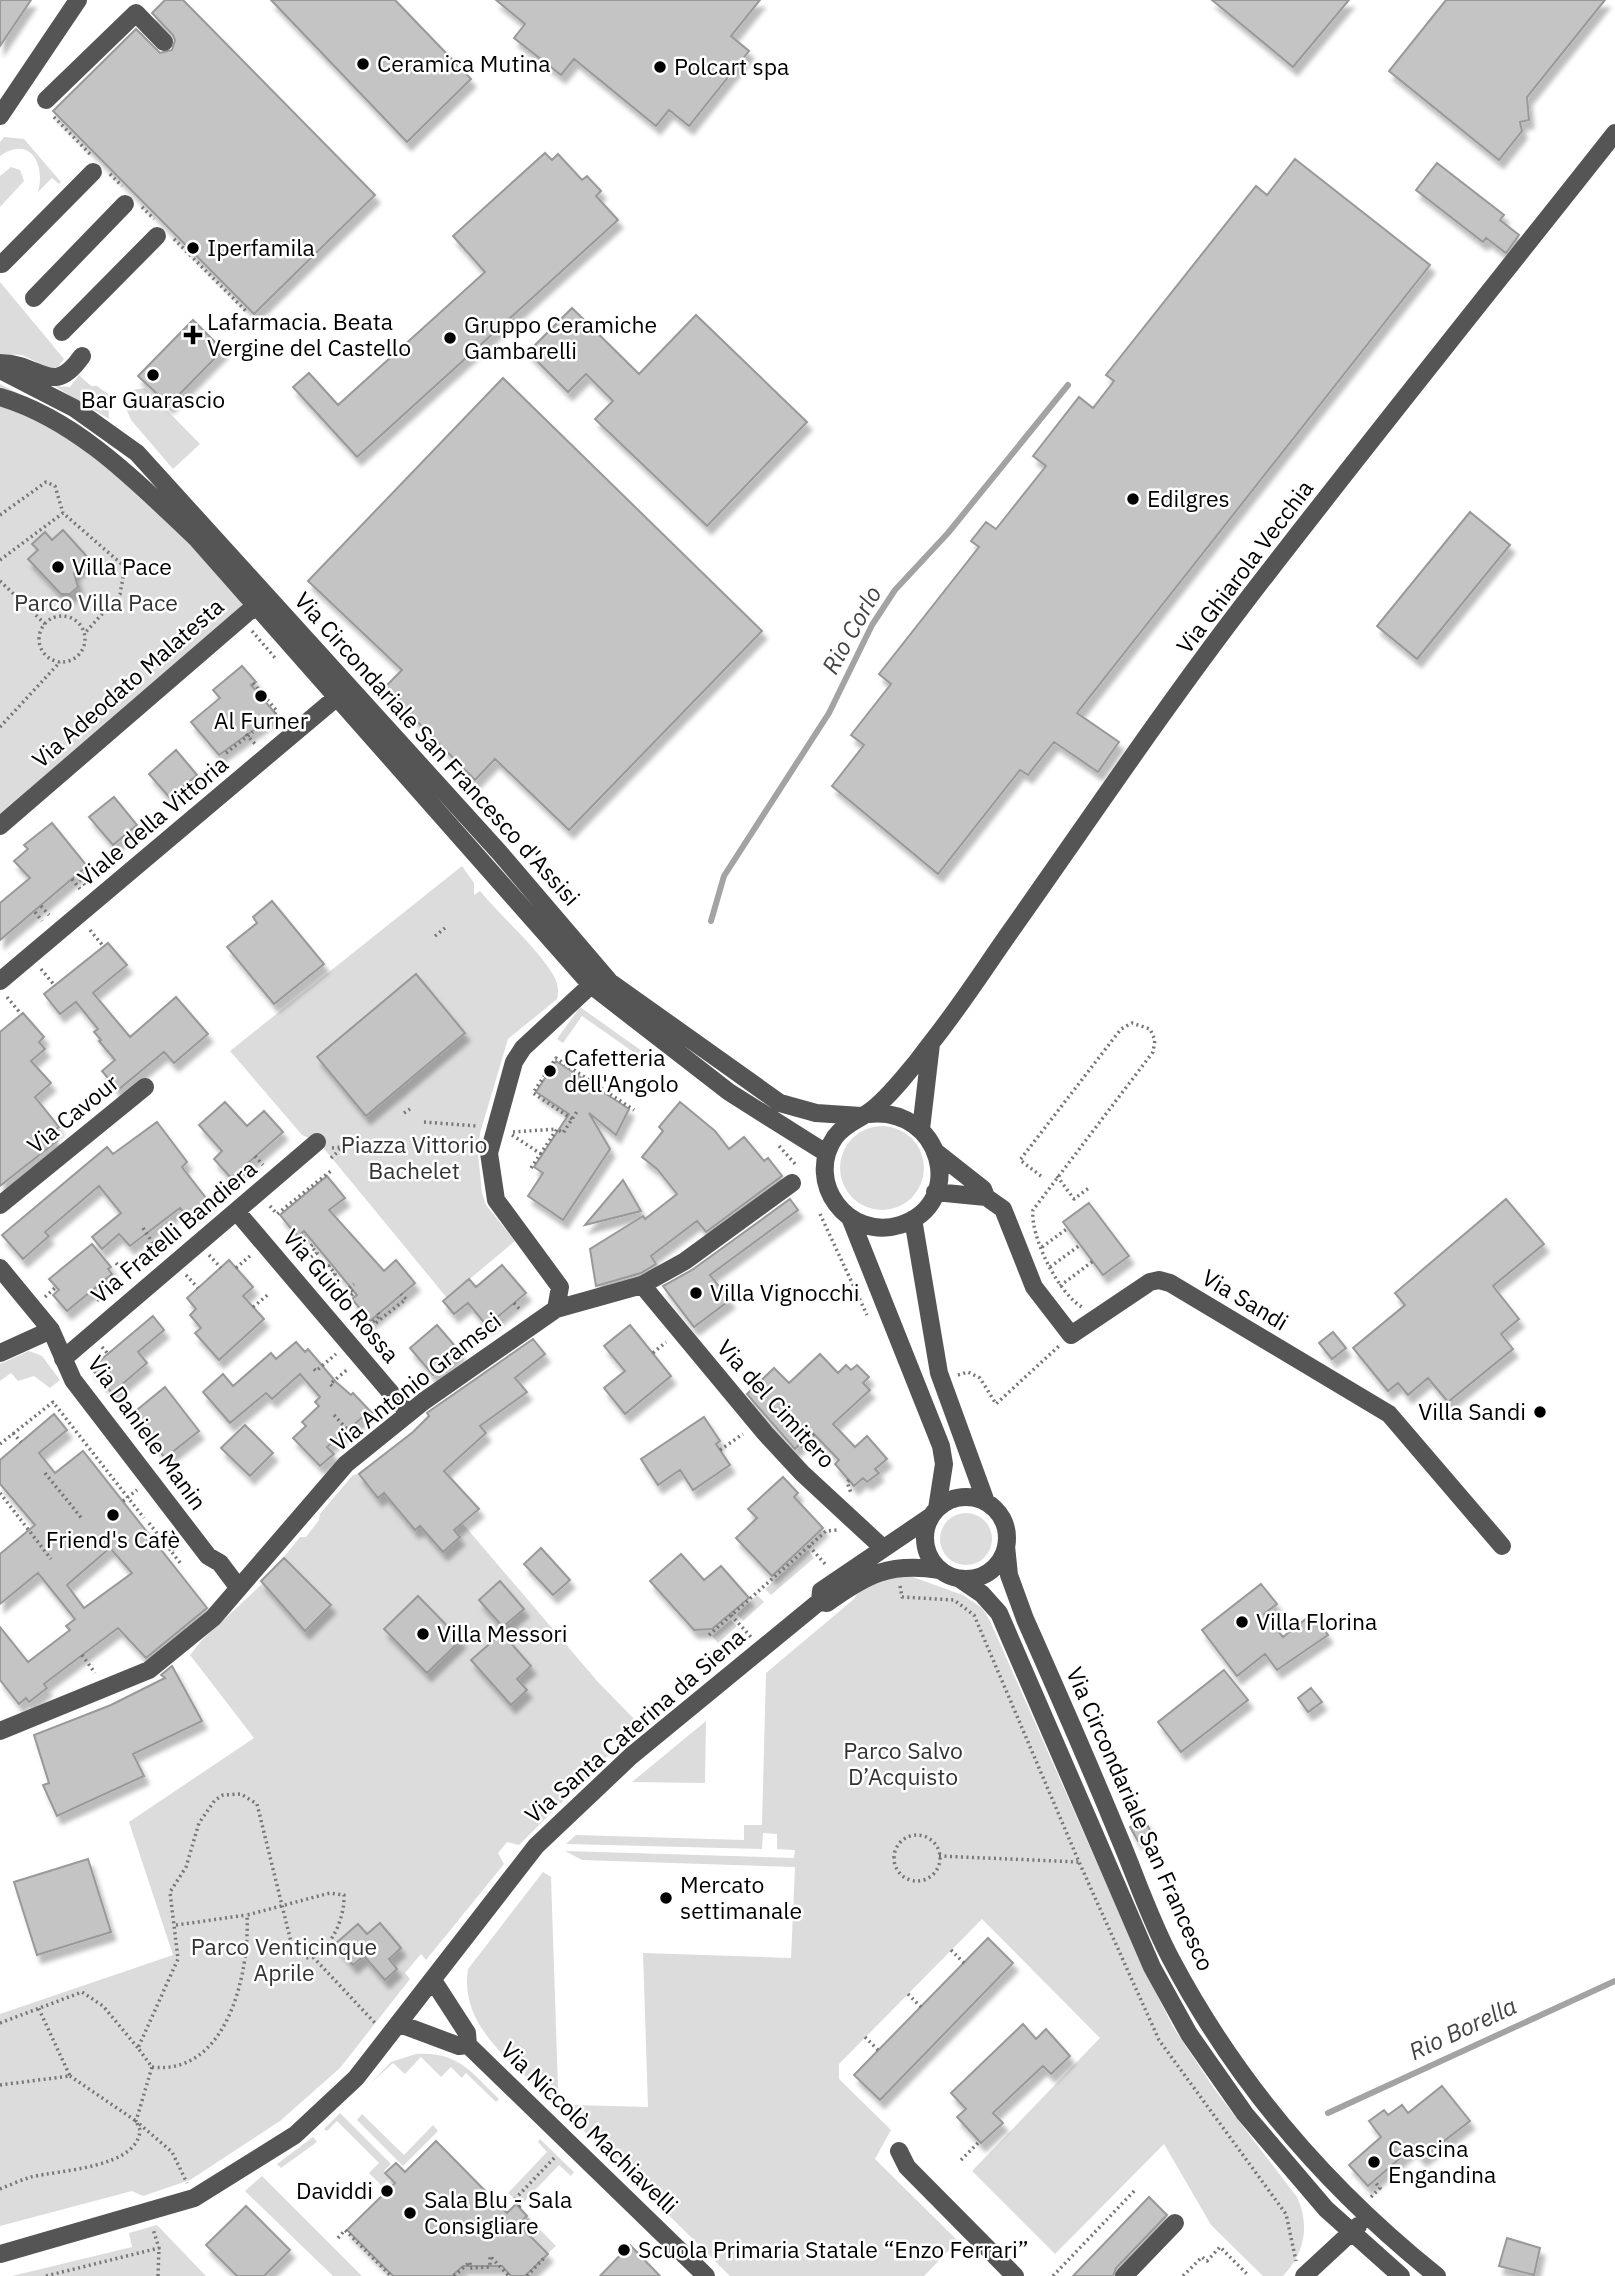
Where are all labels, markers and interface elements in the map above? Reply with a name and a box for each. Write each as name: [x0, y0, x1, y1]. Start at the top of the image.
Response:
place label: Ceramica Mutina: [377, 48, 551, 78]
place label: Polcart spa: [674, 51, 789, 81]
marker: Ceramica Mutina: [355, 56, 371, 72]
marker: Polcart spa: [652, 59, 668, 75]
place label: Iperfamila: [207, 232, 315, 262]
marker: Iperfamila: [185, 240, 201, 256]
place label: Lafarmacia. Beata Vergine del Castello: [207, 306, 411, 362]
place label: Gruppo Ceramiche Gambarelli: [464, 309, 657, 365]
marker: Lafarmacia. Beata Vergine del Castello: [185, 327, 201, 343]
marker: Gruppo Ceramiche Gambarelli: [442, 330, 458, 346]
marker: Bar Guarascio: [145, 367, 161, 383]
place label: Bar Guarascio: [81, 384, 225, 414]
street label: Via Ghiarola Vecchia: [1169, 474, 1319, 659]
place label: Edilgres: [1147, 483, 1230, 513]
marker: Edilgres: [1125, 491, 1141, 507]
place label: Villa Pace: [72, 551, 172, 581]
marker: Villa Pace: [50, 559, 66, 575]
water label: Rio Corlo: [814, 580, 888, 679]
street label: Via Circondariale San Francesco d'Assisi: [289, 585, 587, 912]
park label: Parco Villa Pace: [14, 587, 178, 617]
street label: Via Adeodato Malatesta: [25, 591, 229, 774]
marker: Al Furner: [253, 688, 269, 704]
place label: Al Furner: [214, 705, 309, 735]
street label: Viale della Vittoria: [71, 749, 234, 892]
place label: Cafetteria dell'Angolo: [564, 1042, 679, 1098]
marker: Cafetteria dell'Angolo: [542, 1063, 558, 1079]
street label: Via Cavour: [20, 1067, 125, 1159]
park label: Piazza Vittorio Bachelet: [341, 1129, 487, 1185]
street label: Via Fratelli Bandiera: [84, 1153, 262, 1309]
street label: Via Guido Rossa: [277, 1222, 407, 1368]
street label: Via Sandi: [1197, 1262, 1294, 1337]
place label: Villa Vignocchi: [710, 1277, 860, 1307]
marker: Villa Vignocchi: [688, 1285, 704, 1301]
street label: Via Antonio Gramsci: [324, 1305, 507, 1457]
street label: Via del Cimitero: [711, 1333, 842, 1474]
street label: Via Daniele Manin: [82, 1349, 214, 1516]
place label: Villa Sandi: [1418, 1396, 1526, 1426]
marker: Villa Sandi: [1532, 1404, 1548, 1420]
marker: Friend's Cafè: [105, 1507, 121, 1523]
place label: Friend's Cafè: [46, 1524, 180, 1554]
place label: Villa Florina: [1256, 1606, 1377, 1636]
marker: Villa Florina: [1234, 1614, 1250, 1630]
place label: Villa Messori: [437, 1618, 568, 1648]
street label: Via Santa Caterina da Siena: [518, 1621, 751, 1829]
marker: Villa Messori: [415, 1626, 431, 1642]
street label: Via Circondariale San Francesco: [1060, 1662, 1222, 1975]
park label: Parco Salvo D’Acquisto: [843, 1735, 963, 1791]
place label: Mercato settimanale: [680, 1869, 802, 1925]
marker: Mercato settimanale: [658, 1890, 674, 1906]
park label: Parco Venticinque Aprile: [191, 1931, 377, 1987]
water label: Rio Borella: [1403, 1989, 1522, 2067]
street label: Via Niccolò Machiavelli: [495, 2035, 685, 2220]
place label: Cascina Engandina: [1388, 2133, 1496, 2189]
marker: Cascina Engandina: [1366, 2154, 1382, 2170]
place label: Daviddi: [296, 2175, 373, 2205]
marker: Daviddi: [379, 2183, 395, 2199]
place label: Sala Blu - Sala Consigliare: [424, 2184, 572, 2240]
marker: Sala Blu - Sala Consigliare: [402, 2205, 418, 2221]
place label: Scuola Primaria Statale “Enzo Ferrari”: [638, 2234, 1029, 2264]
marker: Scuola Primaria Statale “Enzo Ferrari”: [616, 2242, 632, 2258]

